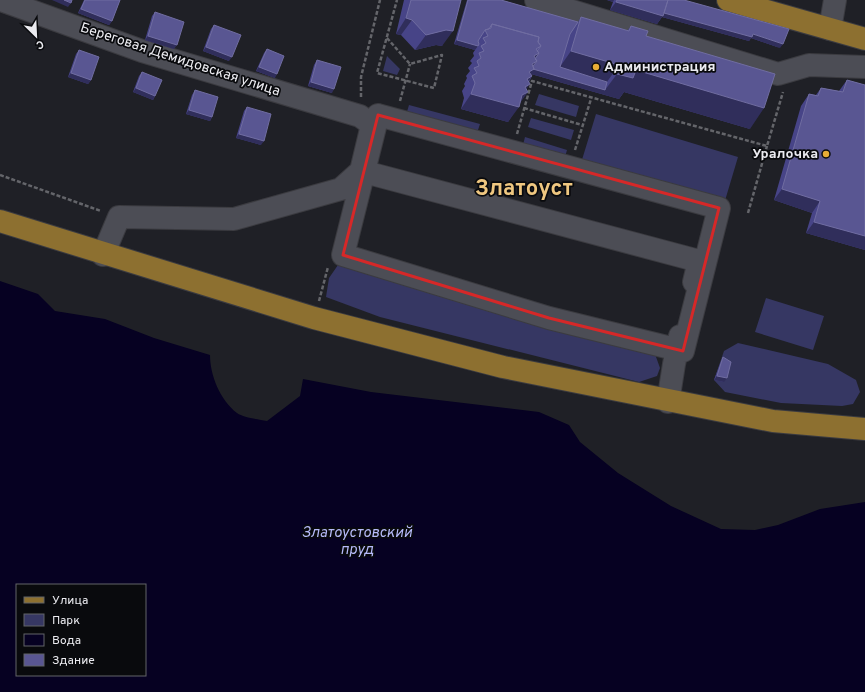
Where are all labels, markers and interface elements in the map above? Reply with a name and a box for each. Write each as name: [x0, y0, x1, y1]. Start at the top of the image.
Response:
north arrow: [16, 16, 56, 56]
street label: Береговая Демидовская улица: [78, 20, 282, 100]
text: С: [34, 36, 46, 52]
place label: Администрация: [604, 59, 716, 76]
marker: Администрация: [591, 62, 601, 72]
place label: Уралочка: [752, 146, 818, 163]
marker: Уралочка: [821, 149, 831, 159]
district label: Златоуст: [475, 176, 573, 203]
water label: Златоустовский пруд: [302, 524, 413, 560]
legend: [16, 584, 146, 676]
text: Улица: [52, 593, 88, 609]
text: Парк: [52, 613, 80, 629]
text: Вода: [52, 633, 81, 649]
text: Здание: [52, 653, 95, 669]

